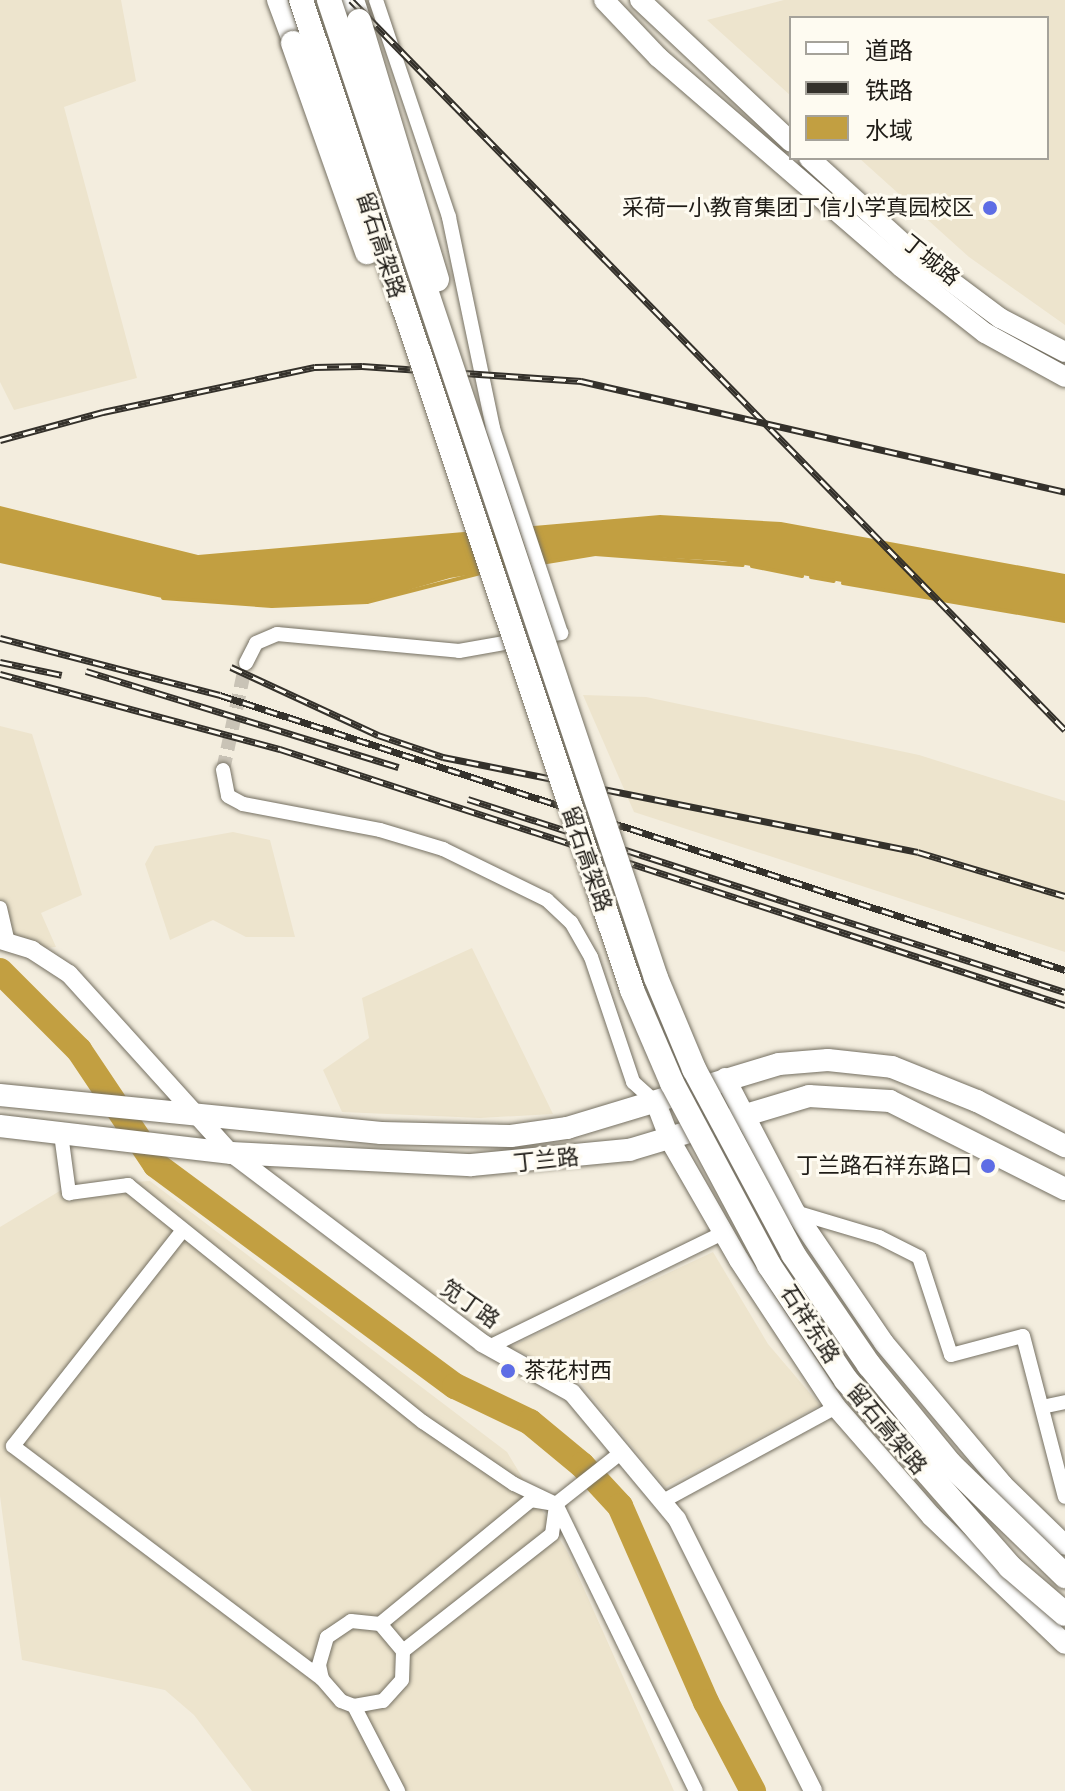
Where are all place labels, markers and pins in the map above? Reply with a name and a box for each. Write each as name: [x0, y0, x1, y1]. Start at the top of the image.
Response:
place label: 采荷一小教育集团丁信小学真园校区: [622, 195, 974, 221]
marker: 采荷一小教育集团丁信小学真园校区: [981, 199, 999, 217]
place label: 丁兰路石祥东路口: [796, 1153, 972, 1179]
marker: 丁兰路石祥东路口: [979, 1157, 997, 1175]
place label: 茶花村西: [524, 1358, 612, 1384]
marker: 茶花村西: [499, 1362, 517, 1380]

